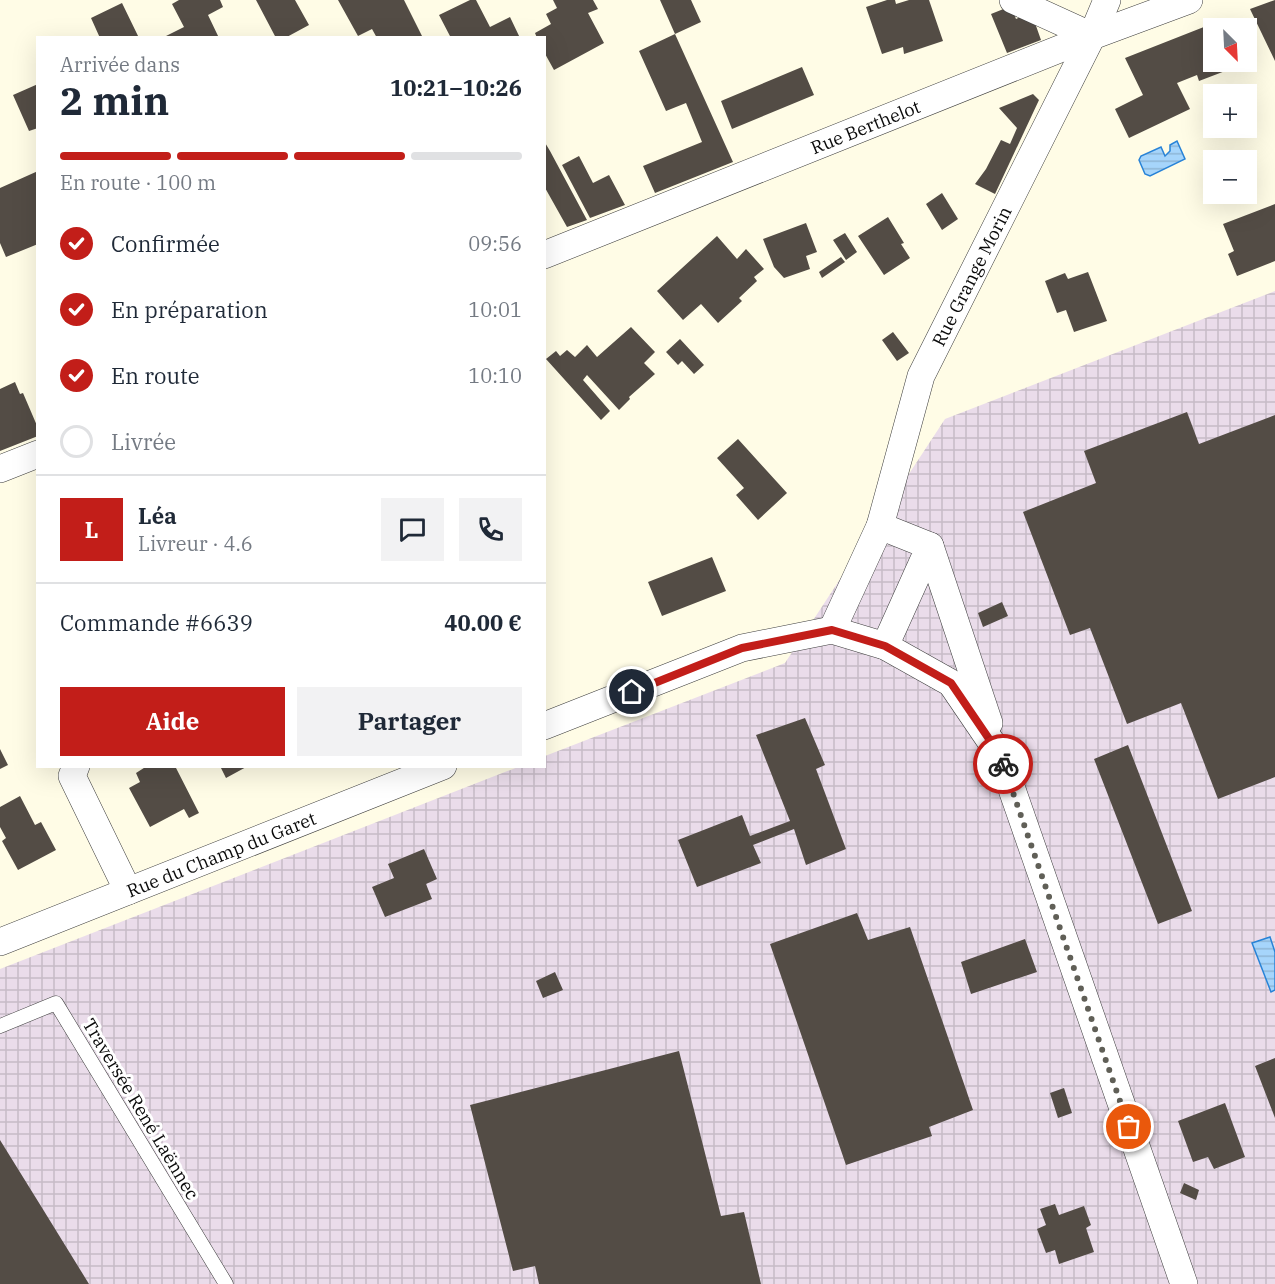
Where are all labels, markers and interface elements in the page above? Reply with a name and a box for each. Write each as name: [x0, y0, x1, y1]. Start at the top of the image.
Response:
north arrow: [1203, 18, 1257, 72]
map controls: [1203, 18, 1257, 204]
text: Arrivée dans: [60, 51, 180, 78]
text: 10:21–10:26: [390, 73, 522, 102]
text: 2 min: [60, 75, 169, 126]
button: +: [1203, 84, 1257, 138]
street label: Rue Berthelot: [807, 94, 923, 159]
button: −: [1203, 150, 1257, 204]
text: En route · 100 m: [60, 169, 216, 196]
street label: Rue Grange Morin: [926, 202, 1016, 350]
icon: check: [60, 227, 93, 260]
text: Confirmée: [111, 229, 220, 258]
text: 09:56: [468, 230, 522, 257]
icon: check: [60, 293, 93, 326]
text: En préparation: [111, 295, 268, 324]
text: 10:01: [468, 296, 522, 323]
icon: check: [60, 359, 93, 392]
text: En route: [111, 361, 200, 390]
text: 10:10: [468, 362, 522, 389]
text: Livrée: [111, 427, 176, 456]
button: chat: [381, 498, 444, 561]
button: phone: [459, 498, 522, 561]
text: Léa: [138, 501, 177, 530]
text: L: [85, 515, 98, 544]
text: Livreur · 4.6: [138, 530, 253, 557]
text: Commande #6639: [60, 608, 253, 637]
text: 40.00 €: [444, 608, 522, 637]
pin: [606, 666, 657, 717]
icon: home: [615, 675, 648, 708]
button: Aide: [60, 687, 285, 756]
button: Partager: [297, 687, 522, 756]
courier: [973, 734, 1033, 794]
icon: bike: [987, 748, 1020, 781]
street label: Rue du Champ du Garet: [123, 806, 319, 902]
street label: Traversée René Laënnec: [78, 1014, 204, 1204]
pin: [1103, 1101, 1154, 1152]
icon: bag: [1112, 1110, 1145, 1143]

